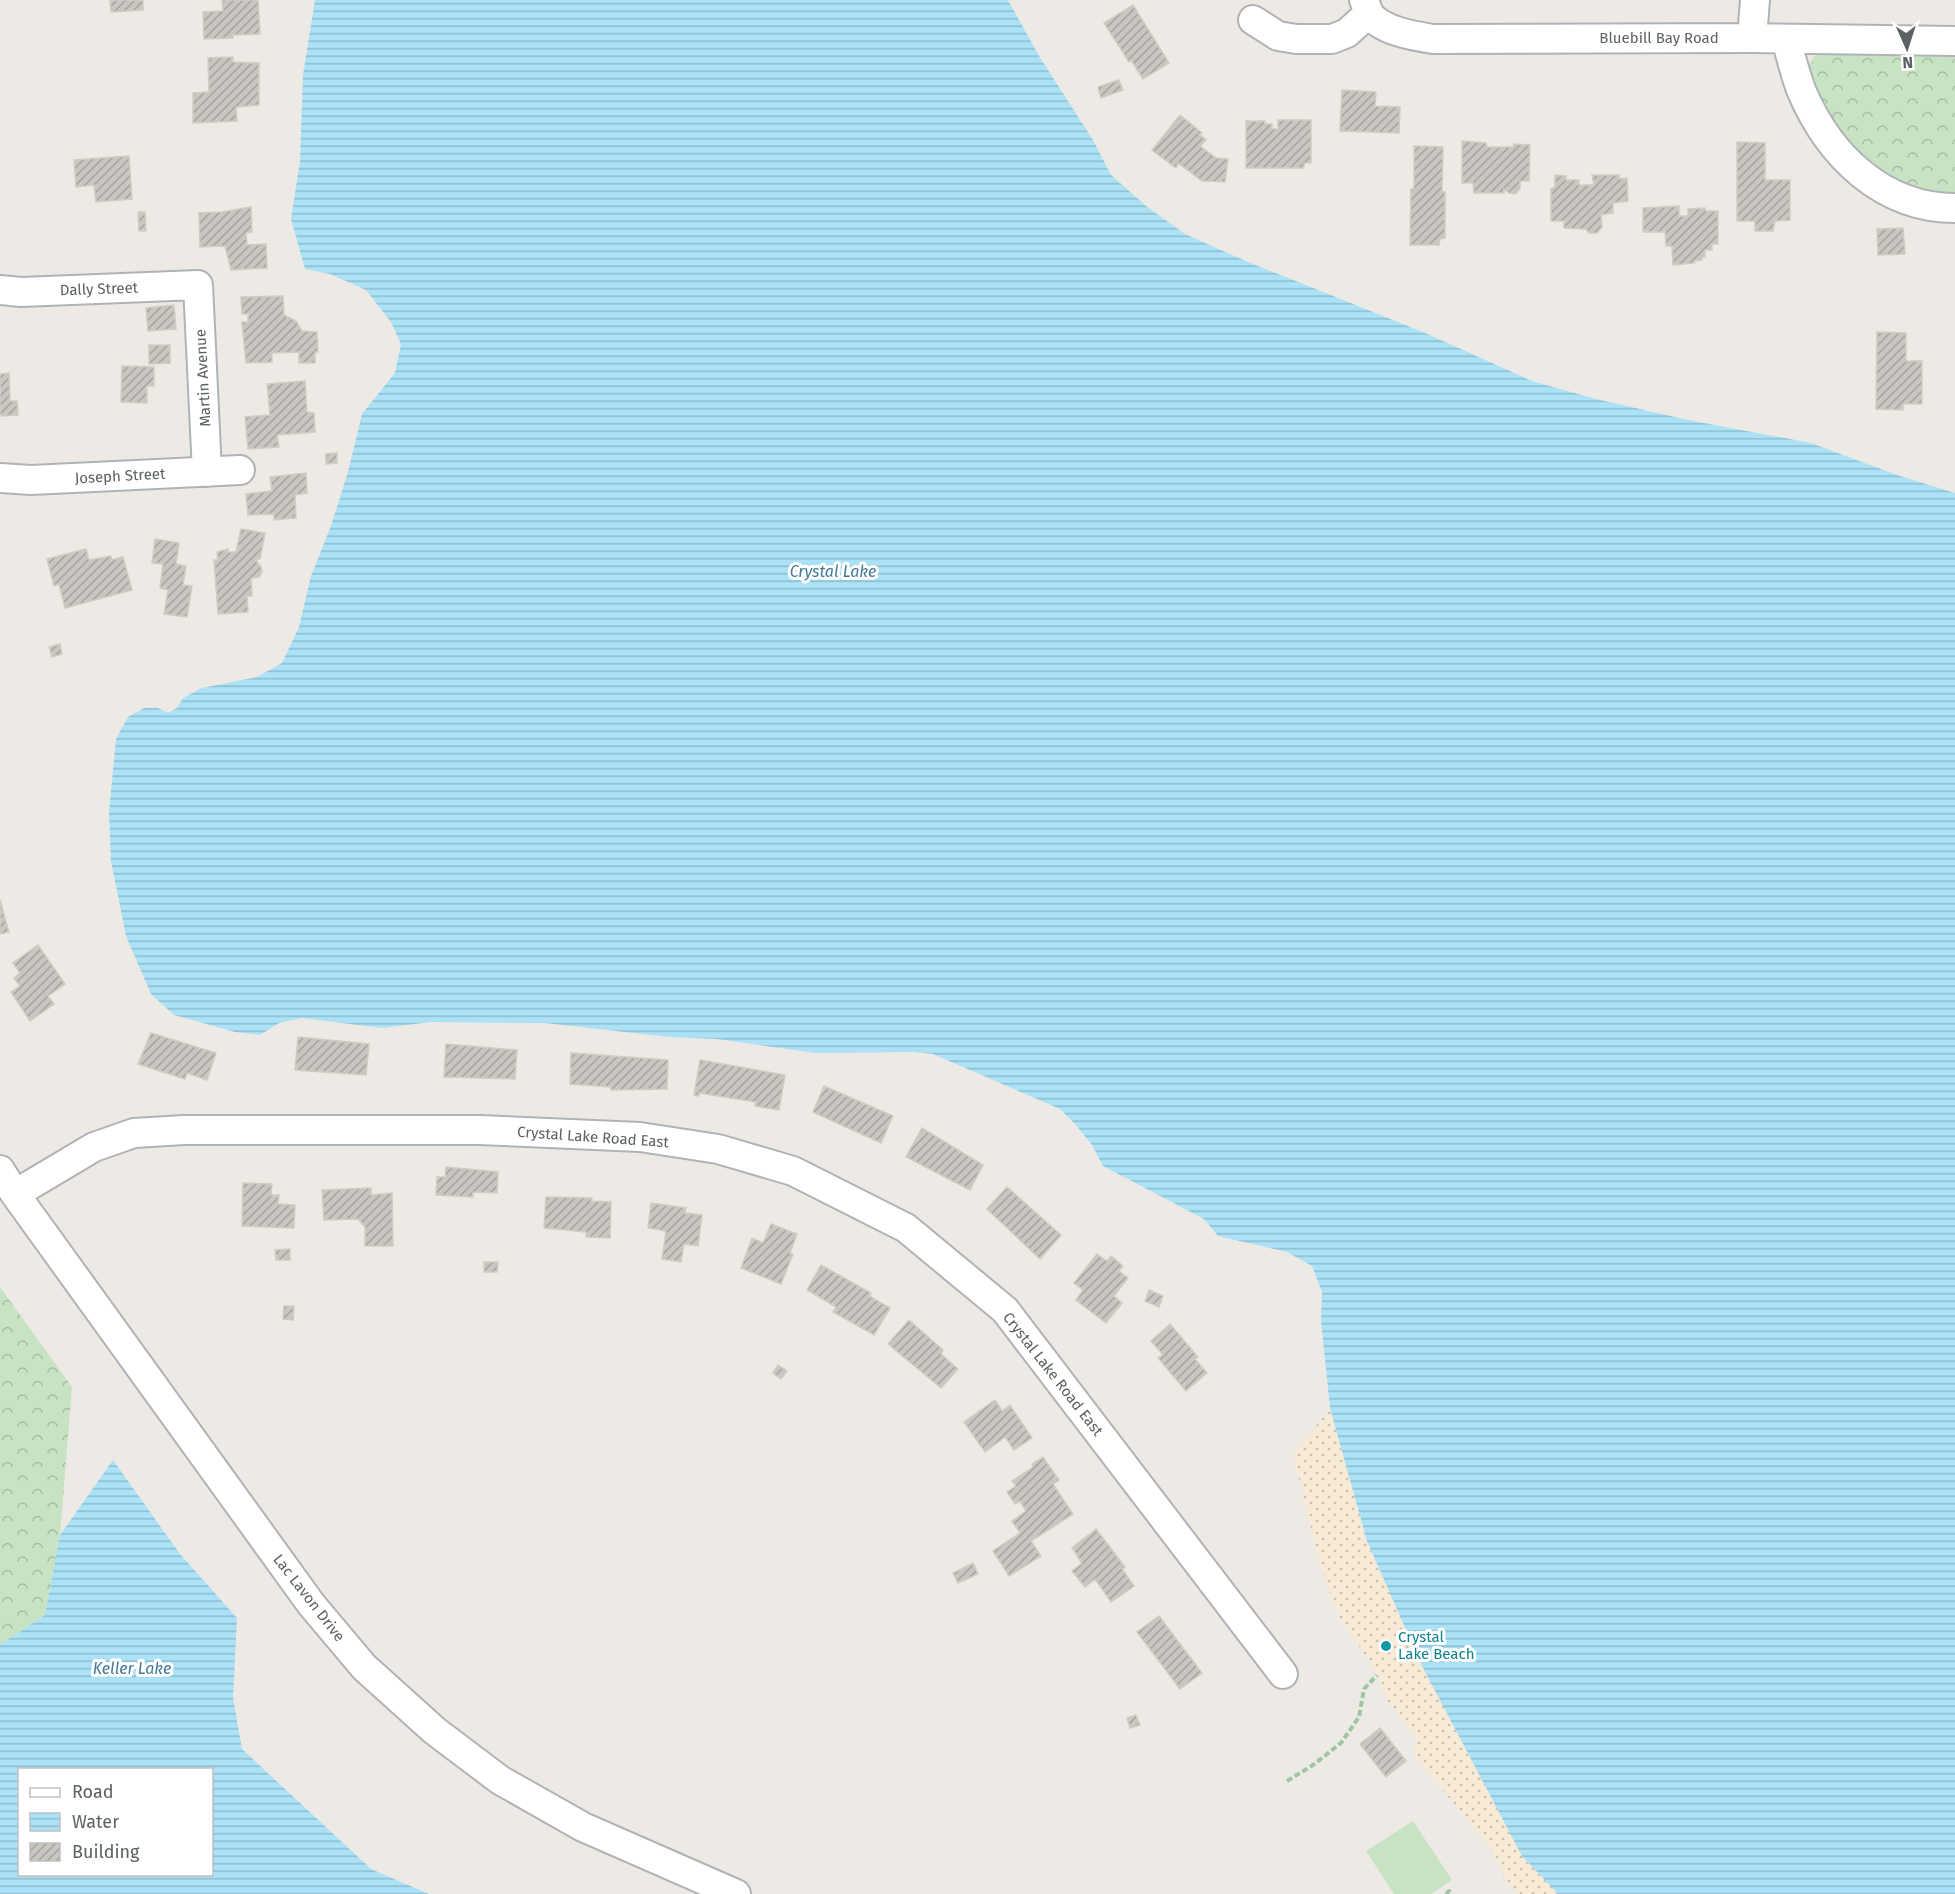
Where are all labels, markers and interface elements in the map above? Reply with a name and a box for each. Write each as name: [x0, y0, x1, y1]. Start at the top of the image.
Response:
north arrow: [1877, 18, 1937, 78]
street label: Bluebill Bay Road: [1599, 29, 1719, 47]
text: N: [1902, 53, 1914, 72]
street label: Dally Street: [60, 279, 139, 299]
street label: Martin Avenue: [191, 329, 215, 427]
street label: Joseph Street: [74, 465, 166, 487]
water label: Crystal Lake: [790, 562, 876, 581]
street label: Crystal Lake Road East: [517, 1123, 670, 1151]
street label: Crystal Lake Road East: [999, 1309, 1107, 1440]
street label: Lac Lavon Drive: [269, 1551, 349, 1645]
place label: Crystal Lake Beach: [1398, 1628, 1474, 1663]
marker: Crystal Lake Beach: [1379, 1639, 1393, 1653]
water label: Keller Lake: [93, 1659, 171, 1678]
legend: [18, 1768, 213, 1876]
text: Road: [72, 1781, 114, 1803]
text: Water: [72, 1811, 119, 1833]
text: Building: [72, 1841, 140, 1863]

